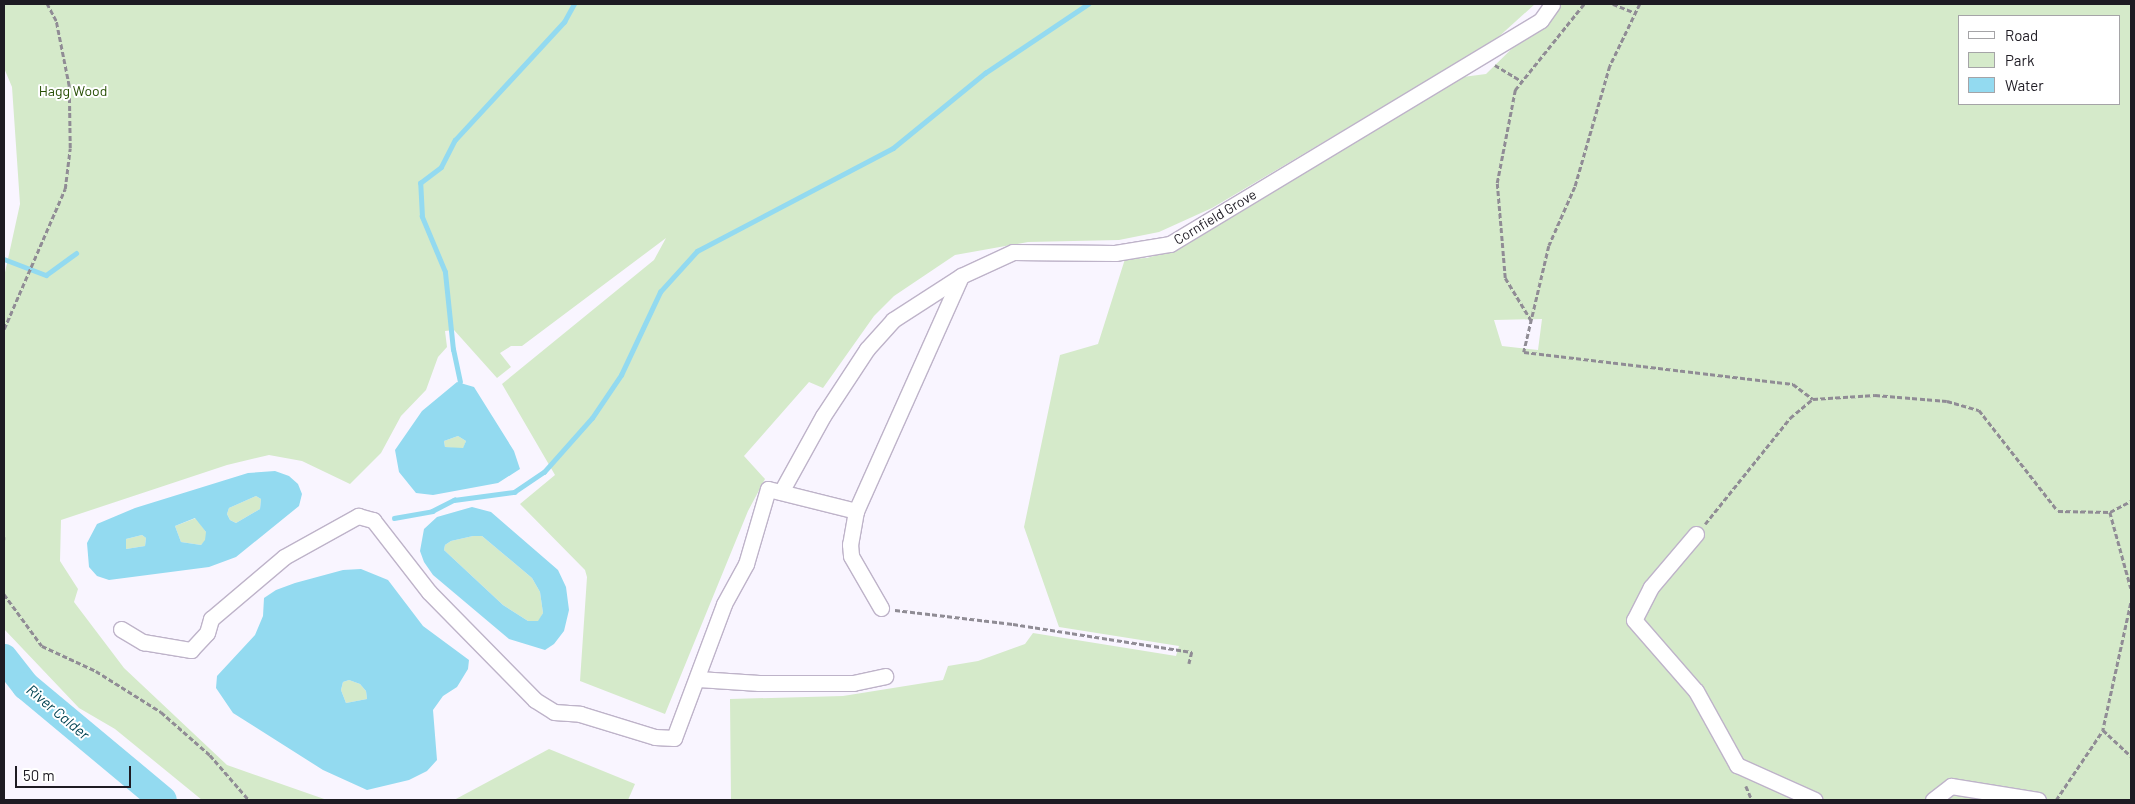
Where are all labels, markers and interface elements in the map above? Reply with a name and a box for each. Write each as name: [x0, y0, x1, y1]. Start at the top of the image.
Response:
legend: [1958, 15, 2120, 105]
text: Road: [2005, 26, 2038, 44]
text: Park: [2005, 51, 2034, 69]
text: Water: [2005, 76, 2044, 94]
park label: Hagg Wood: [39, 83, 107, 99]
street label: Cornfield Grove: [1171, 186, 1259, 248]
water label: River Calder: [23, 681, 93, 743]
scale bar: [18, 756, 134, 788]
text: 50 m: [23, 766, 55, 784]

